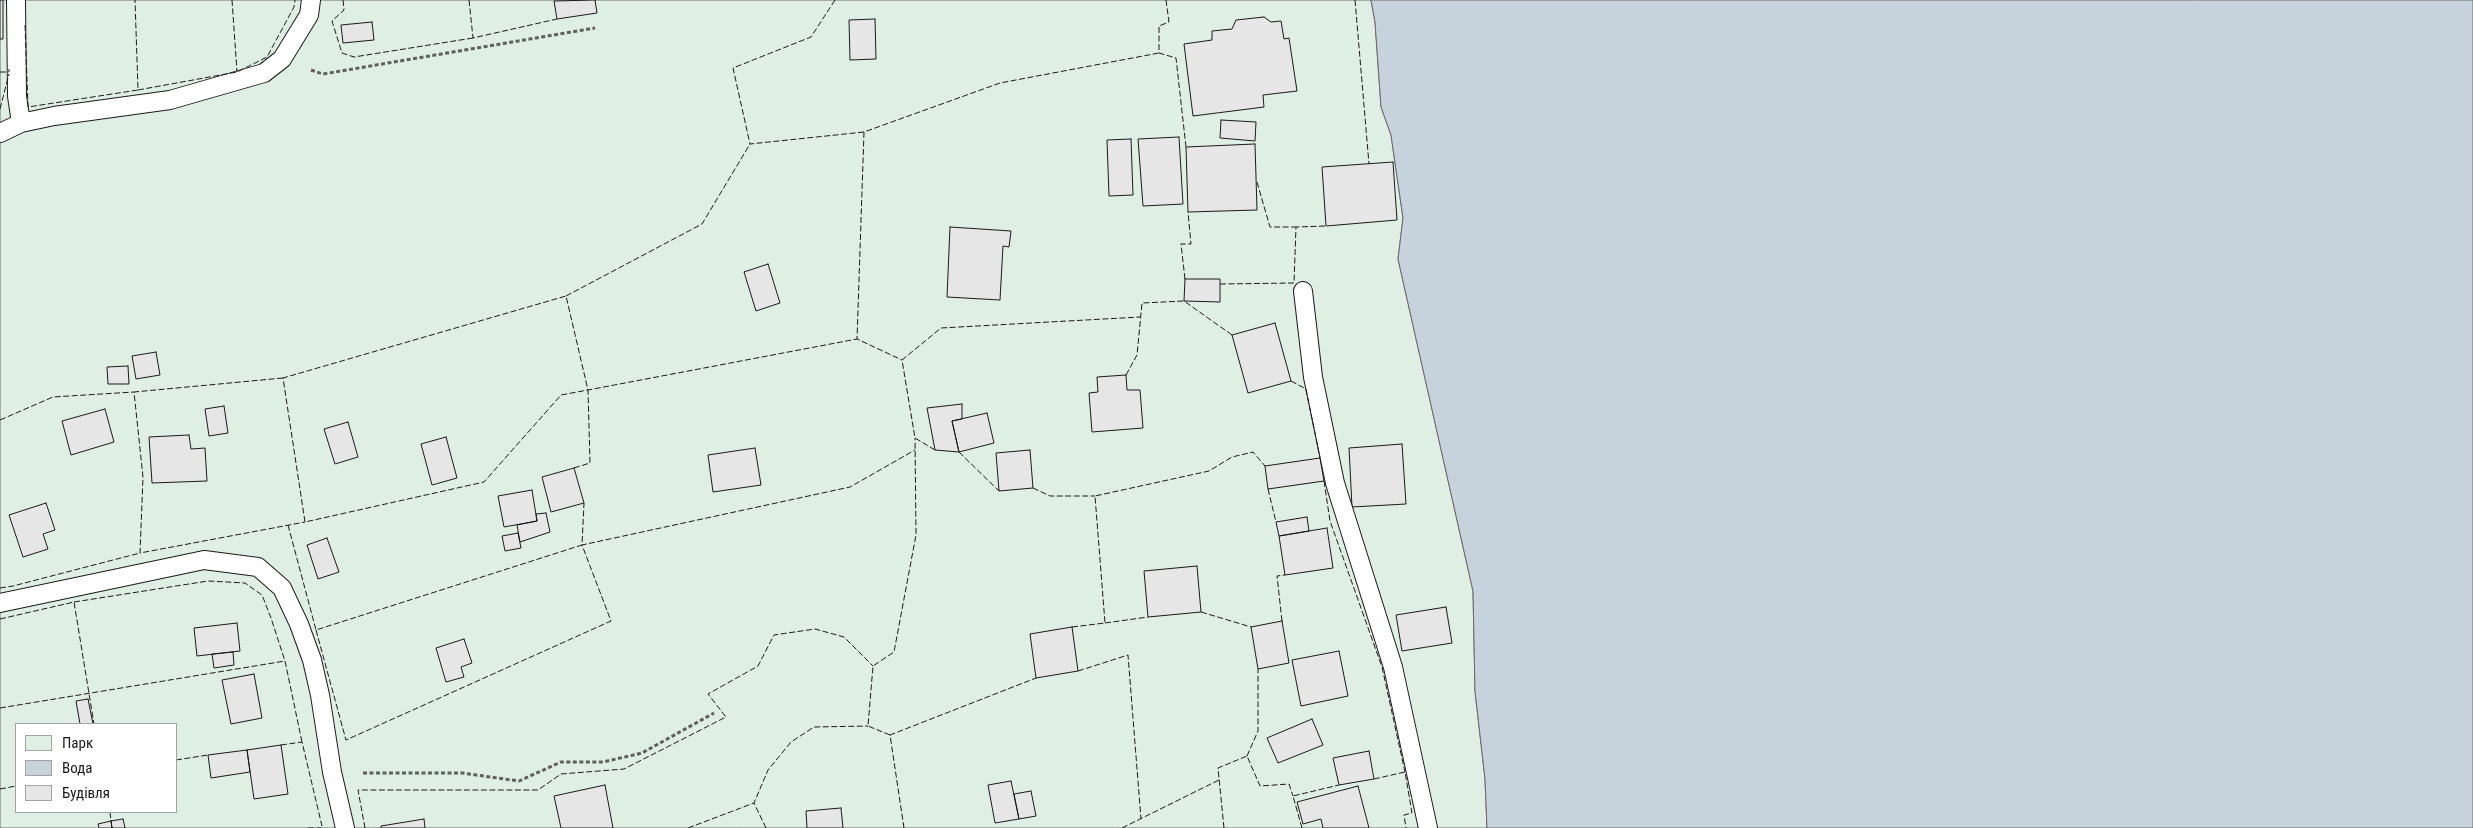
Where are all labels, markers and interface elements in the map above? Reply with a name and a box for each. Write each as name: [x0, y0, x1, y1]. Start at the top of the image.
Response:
legend: [15, 723, 178, 813]
text: Парк: [62, 734, 93, 752]
text: Вода: [62, 759, 92, 777]
text: Будівля: [62, 784, 110, 802]

